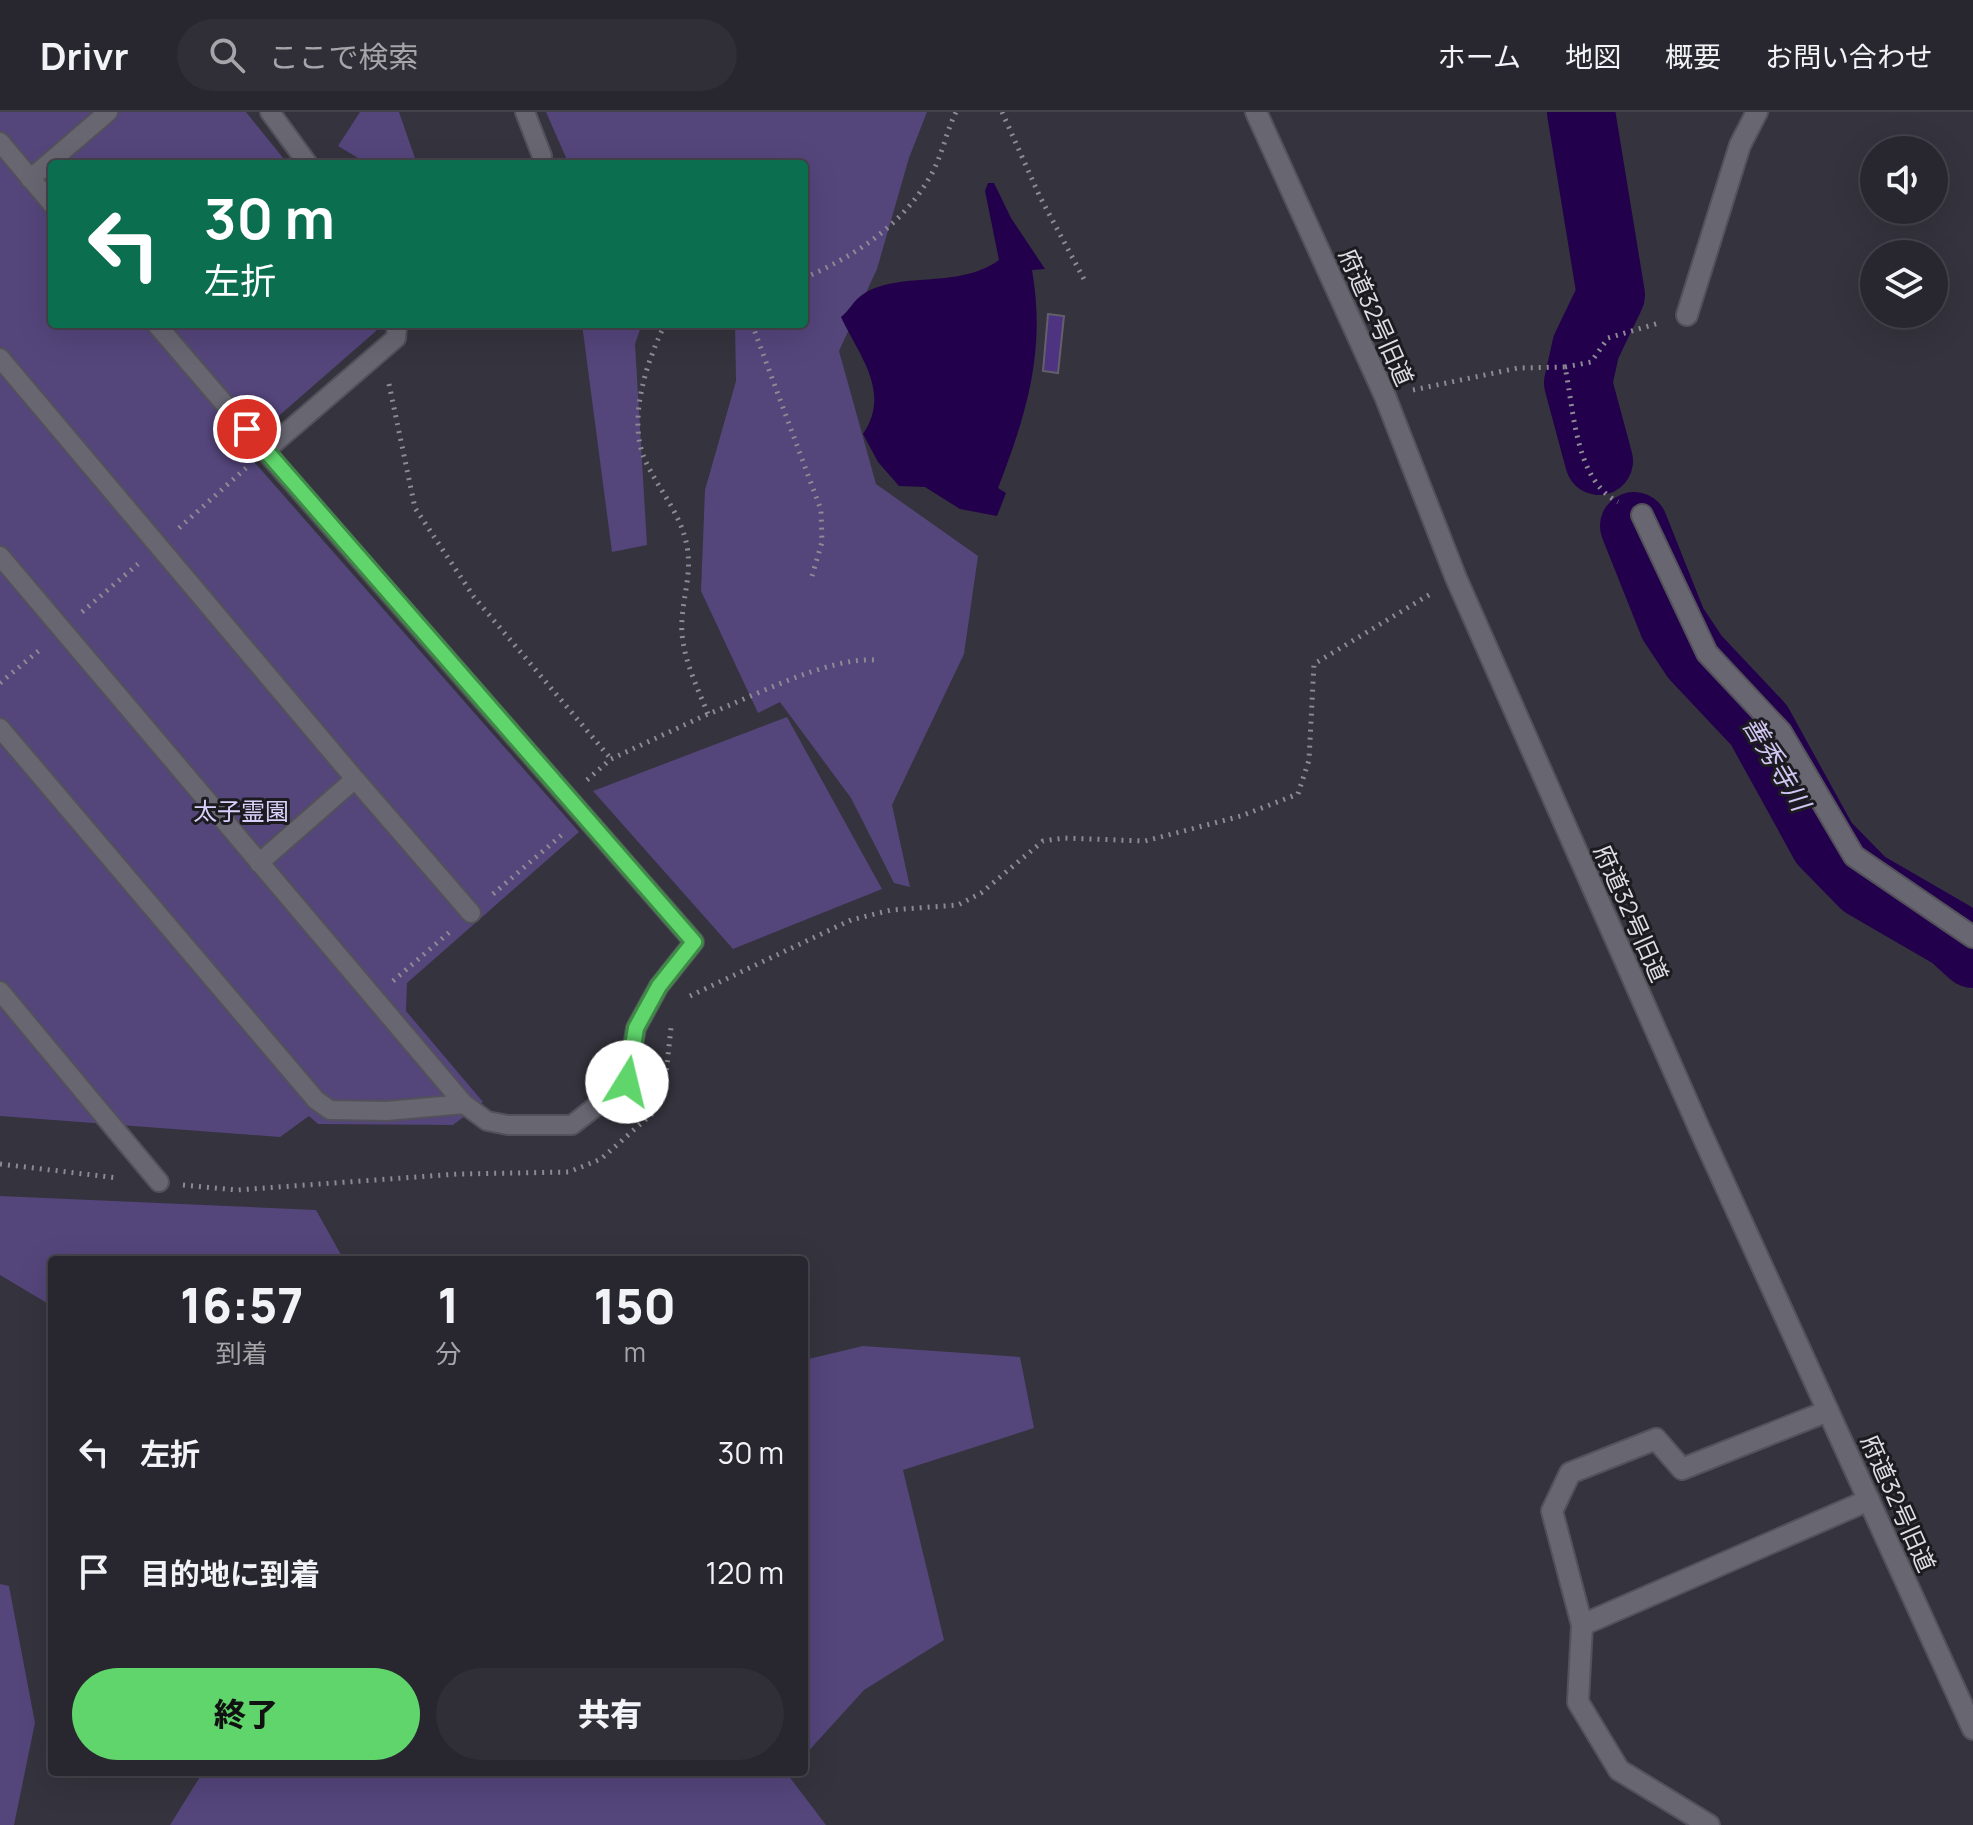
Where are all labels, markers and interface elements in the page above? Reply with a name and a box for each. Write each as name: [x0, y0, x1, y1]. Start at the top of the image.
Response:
search box: [177, 19, 737, 91]
text: Drivr: [40, 29, 129, 81]
icon: search: [205, 33, 249, 77]
text: ここで検索: [269, 36, 419, 77]
text: ホーム: [1438, 37, 1521, 75]
text: 地図: [1565, 37, 1621, 75]
text: 概要: [1665, 37, 1721, 75]
text: お問い合わせ: [1765, 37, 1933, 75]
map controls: [1860, 136, 1948, 328]
button: sound: [1860, 136, 1948, 224]
text: 30 m: [204, 179, 335, 256]
icon: left: [72, 192, 176, 296]
button: layers: [1860, 240, 1948, 328]
street label: 府道32号旧道: [1332, 243, 1422, 391]
text: 左折: [204, 256, 276, 305]
pin: [213, 395, 281, 463]
icon: arrive: [225, 407, 269, 451]
water label: 善秀寺川: [1735, 709, 1821, 819]
park label: 太子霊園: [193, 794, 289, 827]
street label: 府道32号旧道: [1587, 839, 1677, 987]
position arrow: [585, 1040, 669, 1124]
text: 16:57: [180, 1272, 303, 1337]
text: 1: [437, 1272, 459, 1337]
text: 150: [593, 1273, 676, 1338]
text: m: [624, 1334, 646, 1370]
text: 到着: [216, 1335, 268, 1371]
text: 分: [435, 1335, 461, 1371]
street label: 府道32号旧道: [1854, 1429, 1944, 1577]
icon: left: [72, 1430, 116, 1474]
text: 30 m: [718, 1432, 784, 1473]
text: 左折: [140, 1433, 200, 1474]
icon: arrive: [72, 1550, 116, 1594]
text: 120 m: [705, 1552, 784, 1593]
text: 目的地に到着: [140, 1553, 320, 1594]
button: 終了: [72, 1668, 420, 1760]
button: 共有: [436, 1668, 784, 1760]

